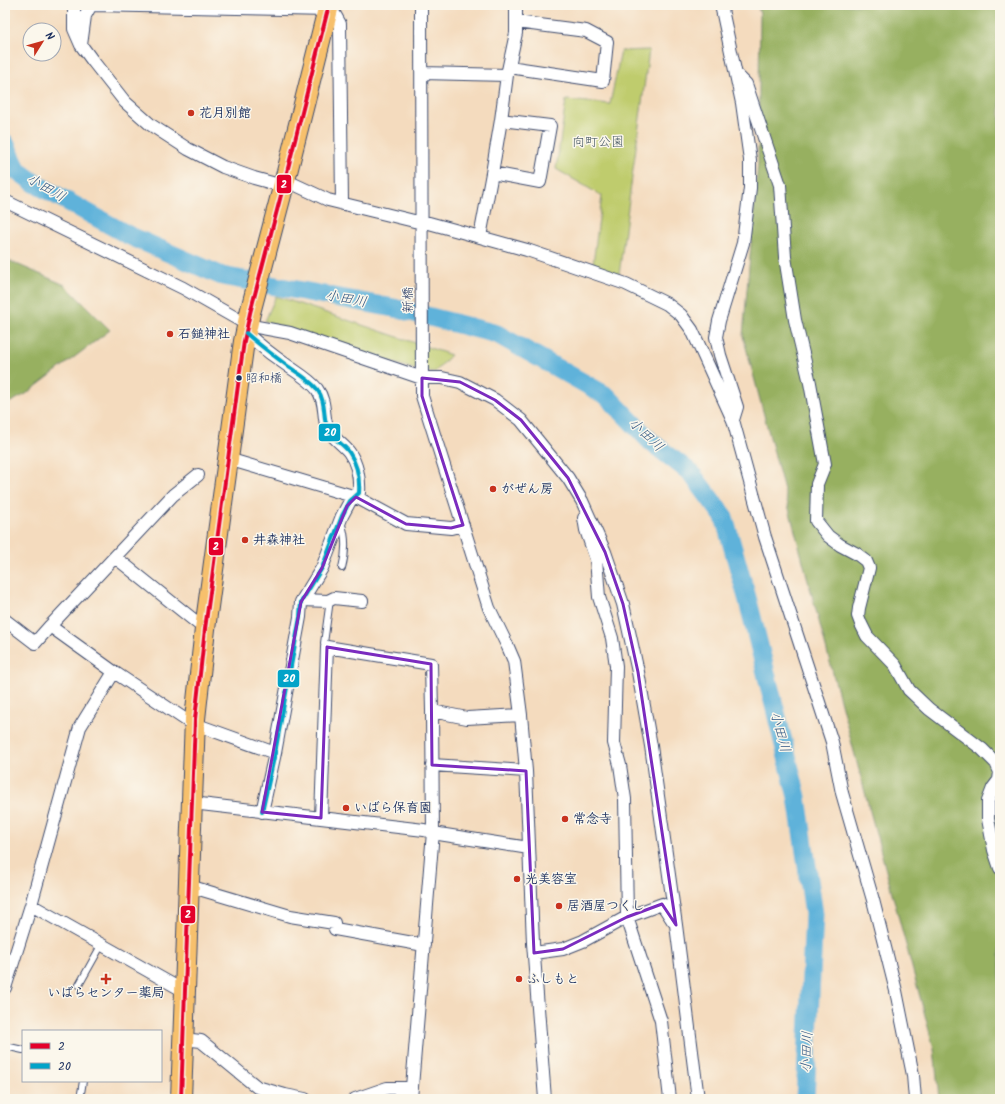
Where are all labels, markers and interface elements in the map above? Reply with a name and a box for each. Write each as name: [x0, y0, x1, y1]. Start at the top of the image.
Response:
north arrow: [22, 22, 62, 62]
text: N: [40, 28, 58, 45]
place label: 花月別館: [199, 103, 251, 124]
marker: 花月別館: [186, 108, 196, 118]
park label: 向町公園: [572, 132, 624, 153]
water label: 小田川: [22, 168, 70, 208]
line badge: 2: [276, 174, 292, 194]
text: 2: [281, 176, 287, 194]
water label: 小田川: [323, 285, 369, 313]
street label: 新橋: [398, 287, 419, 313]
place label: 石鎚神社: [178, 324, 230, 345]
marker: 石鎚神社: [165, 329, 175, 339]
place label: 昭和橋: [246, 369, 282, 388]
marker: 昭和橋: [234, 373, 244, 383]
water label: 小田川: [623, 413, 669, 457]
line badge: 20: [318, 423, 341, 442]
text: 20: [324, 424, 336, 442]
place label: がぜん房: [501, 479, 553, 500]
marker: がぜん房: [488, 484, 498, 494]
place label: 井森神社: [253, 530, 305, 551]
marker: 井森神社: [240, 535, 250, 545]
line badge: 2: [208, 537, 224, 556]
text: 2: [213, 538, 219, 556]
line badge: 20: [277, 669, 300, 688]
text: 20: [283, 670, 295, 688]
water label: 小田川: [764, 709, 796, 755]
place label: いばら保育園: [354, 798, 432, 819]
marker: いばら保育園: [341, 803, 351, 813]
place label: 常念寺: [573, 809, 612, 830]
marker: 常念寺: [560, 814, 570, 824]
place label: 光美容室: [525, 869, 577, 890]
marker: 光美容室: [512, 874, 522, 884]
place label: 居酒屋つくし: [567, 896, 645, 917]
marker: 居酒屋つくし: [554, 901, 564, 911]
line badge: 2: [180, 905, 196, 924]
text: 2: [185, 906, 191, 924]
place label: ふしもと: [527, 969, 579, 990]
marker: いばらセンター薬局: [101, 974, 111, 984]
marker: ふしもと: [514, 974, 524, 984]
place label: いばらセンター薬局: [47, 983, 165, 1004]
legend: [22, 1030, 162, 1082]
water label: 小田川: [795, 1030, 819, 1074]
text: 2: [58, 1037, 65, 1056]
text: 20: [58, 1057, 71, 1076]

